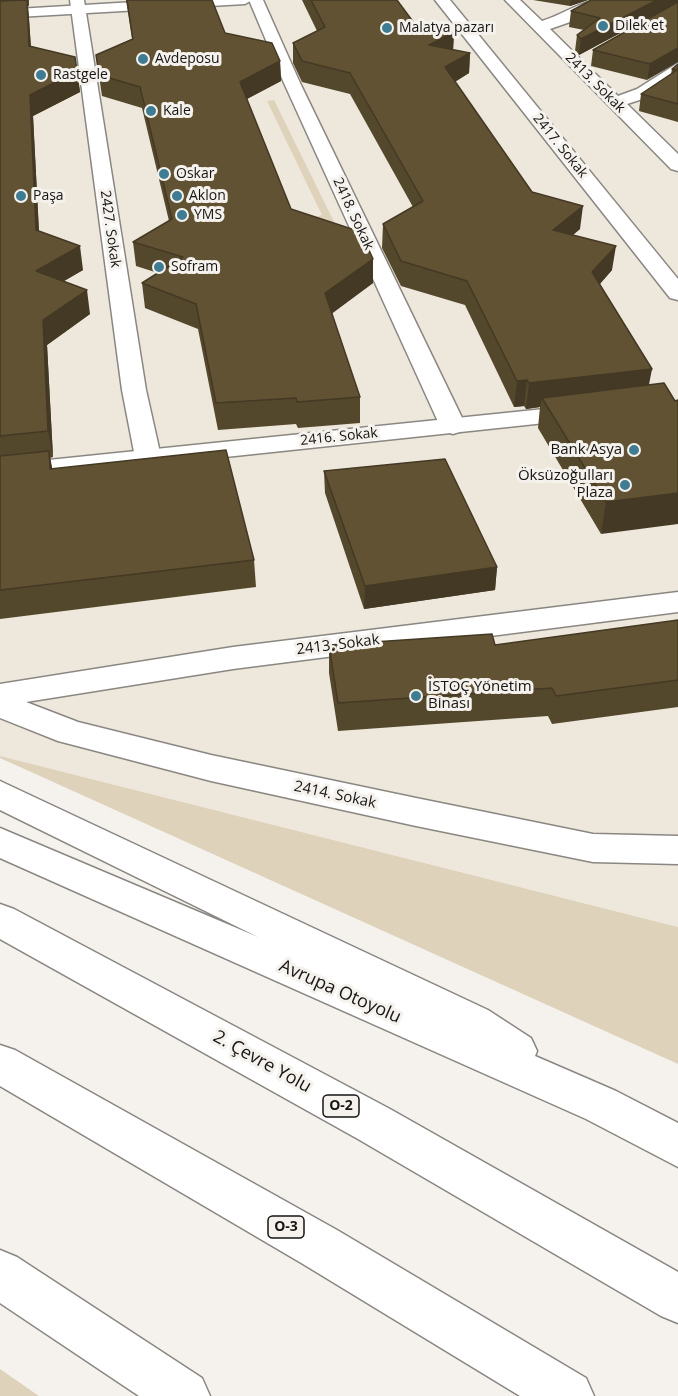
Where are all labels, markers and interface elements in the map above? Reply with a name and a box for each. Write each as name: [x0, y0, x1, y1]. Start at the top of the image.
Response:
place label: Dilek et: [615, 18, 664, 34]
marker: Dilek et: [596, 19, 610, 33]
place label: Malatya pazarı: [399, 20, 494, 36]
marker: Malatya pazarı: [380, 21, 394, 35]
street label: 2413. Sokak: [562, 50, 628, 116]
place label: Avdeposu: [155, 51, 220, 67]
marker: Avdeposu: [136, 52, 150, 66]
place label: Rastgele: [53, 67, 108, 83]
marker: Rastgele: [34, 68, 48, 82]
place label: Kale: [163, 103, 191, 119]
marker: Kale: [144, 104, 158, 118]
street label: 2417. Sokak: [529, 110, 591, 182]
place label: Oskar: [176, 166, 214, 182]
marker: Oskar: [157, 167, 171, 181]
street label: 2418. Sokak: [329, 175, 377, 253]
place label: Paşa: [33, 188, 64, 204]
place label: Aklon: [189, 188, 226, 204]
marker: Paşa: [14, 189, 28, 203]
street label: 2427. Sokak: [96, 189, 124, 269]
marker: Aklon: [170, 189, 184, 203]
place label: YMS: [194, 207, 222, 223]
marker: YMS: [175, 208, 189, 222]
place label: Sofram: [171, 259, 218, 275]
marker: Sofram: [152, 260, 166, 274]
street label: 2416. Sokak: [299, 425, 379, 449]
place label: Bank Asya: [551, 441, 622, 459]
marker: Bank Asya: [627, 443, 641, 457]
place label: Öksüzoğulları Plaza: [518, 467, 613, 502]
marker: Öksüzoğulları Plaza: [618, 478, 632, 492]
street label: 2413. Sokak: [295, 631, 381, 659]
place label: İSTOÇ Yönetim Binası: [428, 678, 532, 713]
marker: İSTOÇ Yönetim Binası: [409, 689, 423, 703]
street label: 2414. Sokak: [292, 778, 378, 812]
street label: Avrupa Otoyolu: [276, 955, 404, 1029]
street label: 2. Çevre Yolu: [209, 1026, 315, 1098]
road number: O-2: [323, 1095, 359, 1117]
road number: O-3: [268, 1216, 304, 1238]

